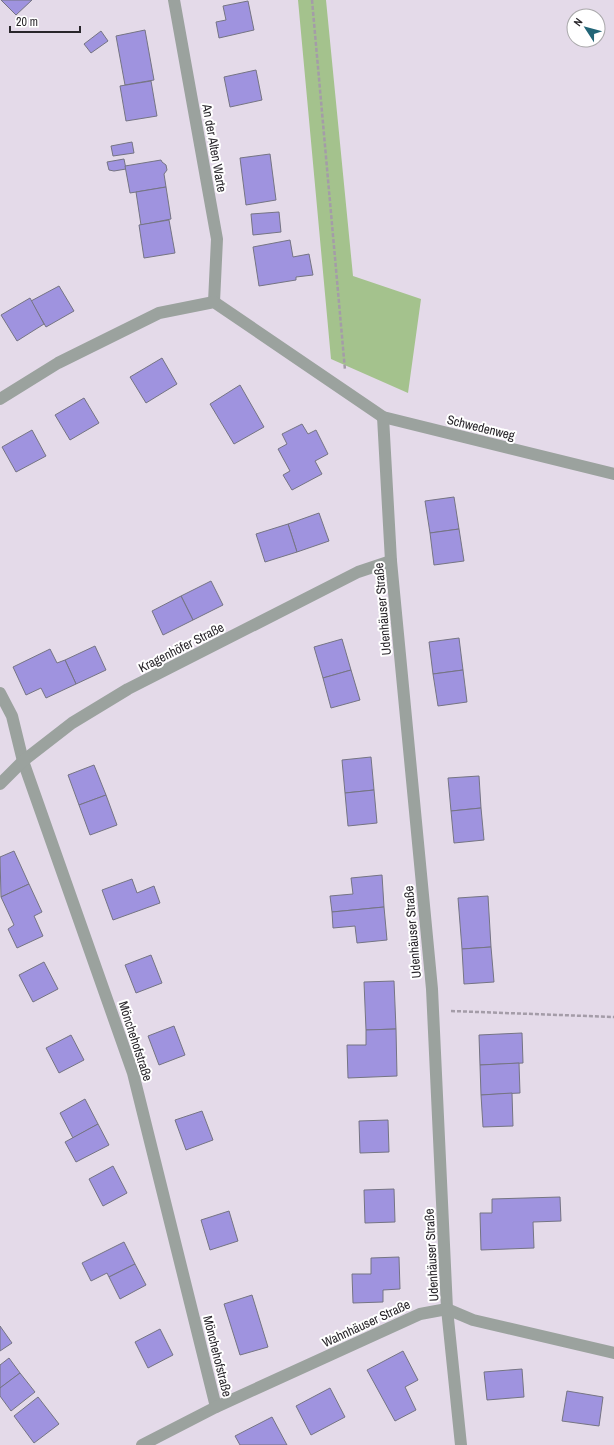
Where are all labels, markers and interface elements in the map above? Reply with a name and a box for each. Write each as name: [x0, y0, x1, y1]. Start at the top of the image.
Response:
scale bar: [10, 8, 80, 34]
north arrow: [566, 8, 606, 48]
text: 20 m: [16, 14, 38, 30]
text: N: [570, 15, 585, 29]
street label: An der Alten Warte: [198, 102, 231, 193]
street label: Schwedenweg: [445, 411, 517, 444]
street label: Udenhäuser Straße: [370, 562, 395, 656]
street label: Kragenhöfer Straße: [136, 619, 227, 676]
street label: Udenhäuser Straße: [400, 885, 425, 979]
street label: Mönchehofstraße: [115, 999, 156, 1083]
street label: Udenhäuser Straße: [421, 1208, 442, 1302]
street label: Wahnhäuser Straße: [320, 1296, 413, 1351]
street label: Mönchehofstraße: [199, 1314, 236, 1398]

